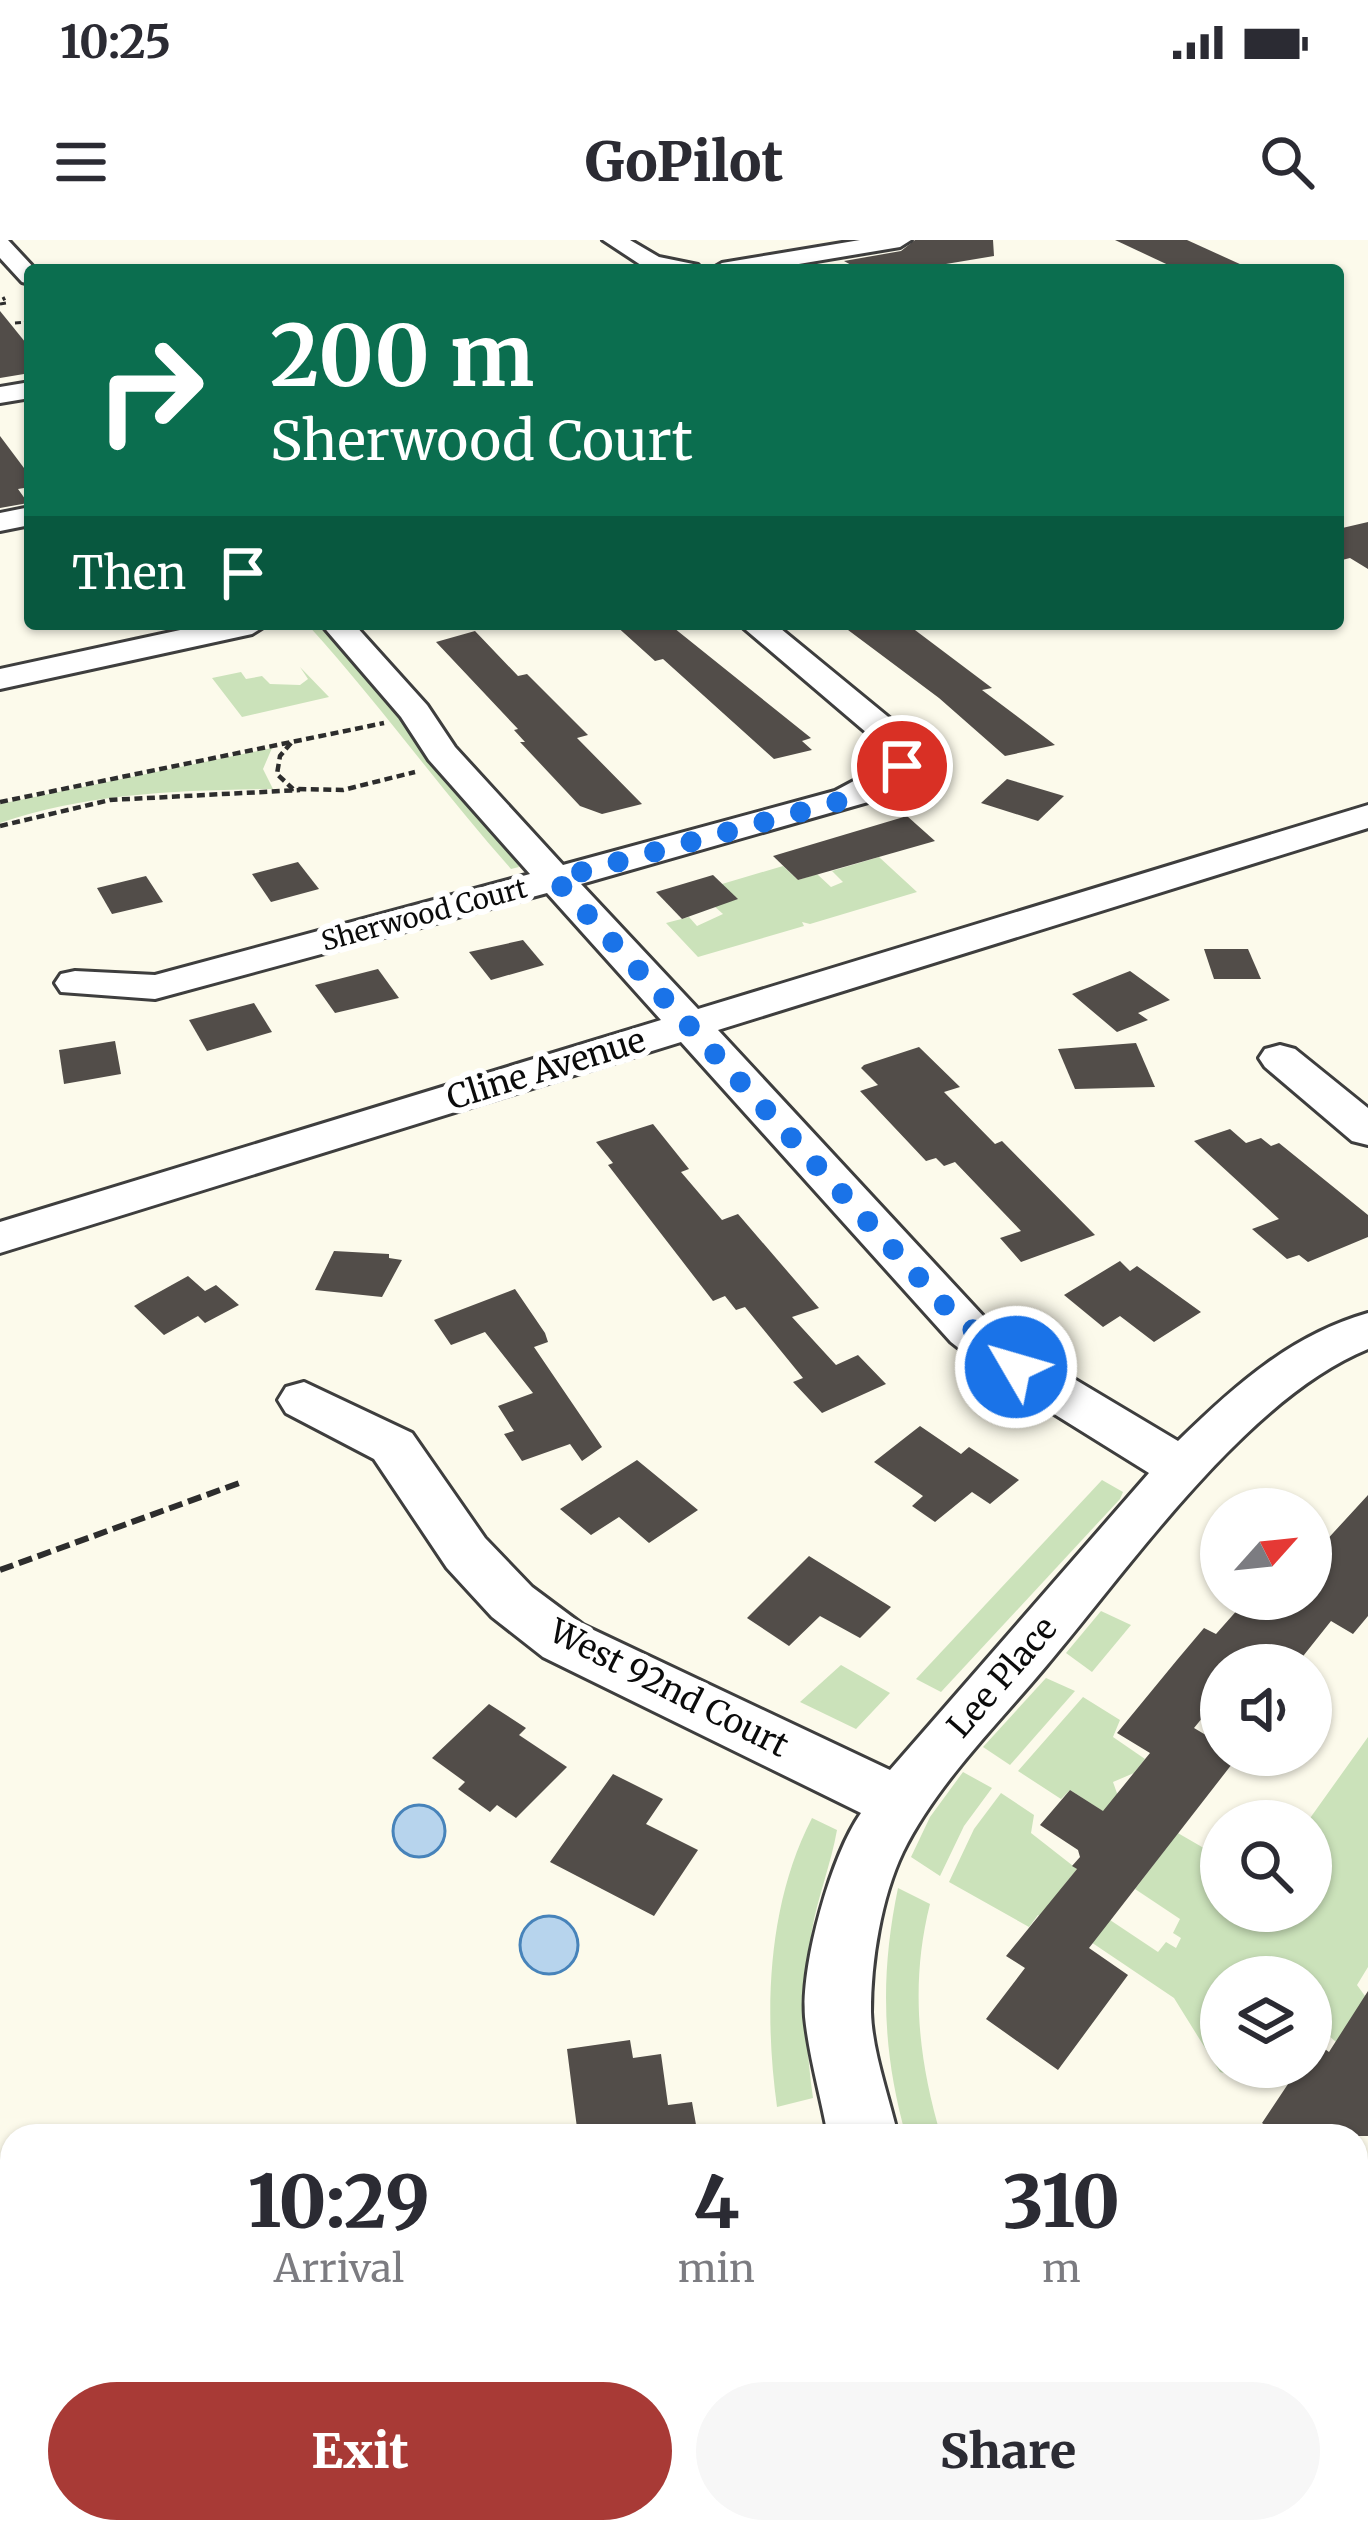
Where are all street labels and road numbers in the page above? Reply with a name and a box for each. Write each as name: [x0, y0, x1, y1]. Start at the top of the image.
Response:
street label: Sherwood Court: [318, 870, 531, 958]
street label: Cline Avenue: [442, 1019, 650, 1119]
street label: Lee Place: [939, 1608, 1065, 1746]
street label: West 92nd Court: [542, 1610, 795, 1766]

